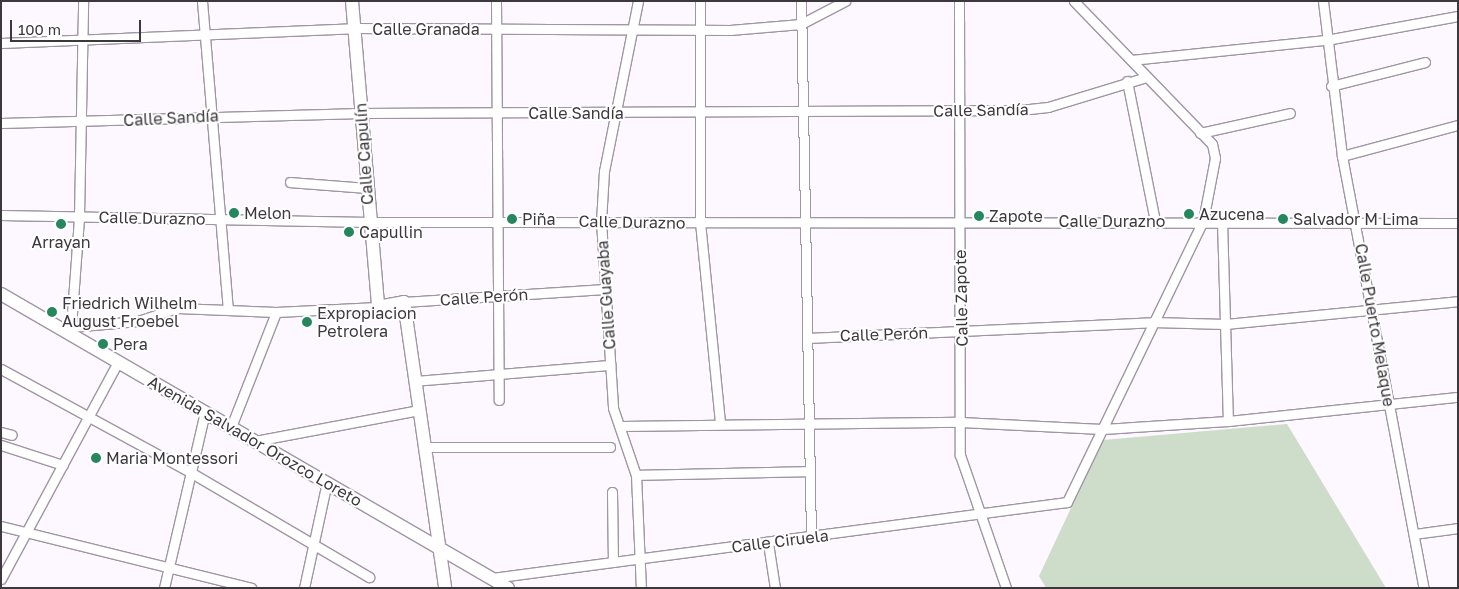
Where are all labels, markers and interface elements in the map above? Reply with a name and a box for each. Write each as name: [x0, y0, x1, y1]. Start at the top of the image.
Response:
scale bar: [12, 10, 144, 42]
street label: Calle Granada: [372, 19, 480, 39]
text: 100 m: [18, 20, 61, 38]
street label: Calle Sandía: [933, 100, 1029, 120]
street label: Calle Capulín: [351, 102, 377, 206]
street label: Calle Sandía: [528, 103, 624, 123]
street label: Calle Sandía: [123, 106, 219, 130]
place label: Melon: [244, 203, 291, 223]
place label: Azucena: [1199, 204, 1265, 224]
place label: Zapote: [989, 206, 1043, 226]
street label: Calle Durazno: [98, 207, 206, 229]
marker: Melon: [228, 207, 240, 219]
marker: Azucena: [1183, 208, 1195, 220]
place label: Piña: [522, 209, 556, 229]
place label: Salvador M Lima: [1293, 209, 1419, 229]
marker: Zapote: [973, 210, 985, 222]
street label: Calle Durazno: [578, 211, 686, 233]
street label: Calle Durazno: [1059, 211, 1165, 231]
marker: Piña: [506, 213, 518, 225]
marker: Salvador M Lima: [1277, 213, 1289, 225]
marker: Arrayan: [55, 218, 67, 230]
place label: Capullin: [359, 222, 423, 242]
marker: Capullin: [343, 226, 355, 238]
place label: Arrayan: [31, 232, 91, 252]
street label: Calle Guayaba: [593, 240, 619, 350]
street label: Calle Puerto Melaque: [1351, 242, 1399, 408]
street label: Calle Zapote: [951, 249, 971, 347]
street label: Calle Perón: [439, 284, 529, 310]
place label: Friedrich Wilhelm August Froebel: [62, 293, 197, 331]
place label: Expropiacion Petrolera: [317, 303, 417, 341]
marker: Friedrich Wilhelm August Froebel: [46, 306, 58, 318]
marker: Expropiacion Petrolera: [301, 316, 313, 328]
street label: Calle Perón: [839, 323, 929, 345]
place label: Pera: [113, 334, 148, 354]
marker: Pera: [97, 338, 109, 350]
street label: Avenida Salvador Orozco Loreto: [145, 372, 365, 510]
place label: Maria Montessori: [106, 448, 238, 468]
marker: Maria Montessori: [90, 452, 102, 464]
street label: Calle Ciruela: [730, 526, 830, 556]

